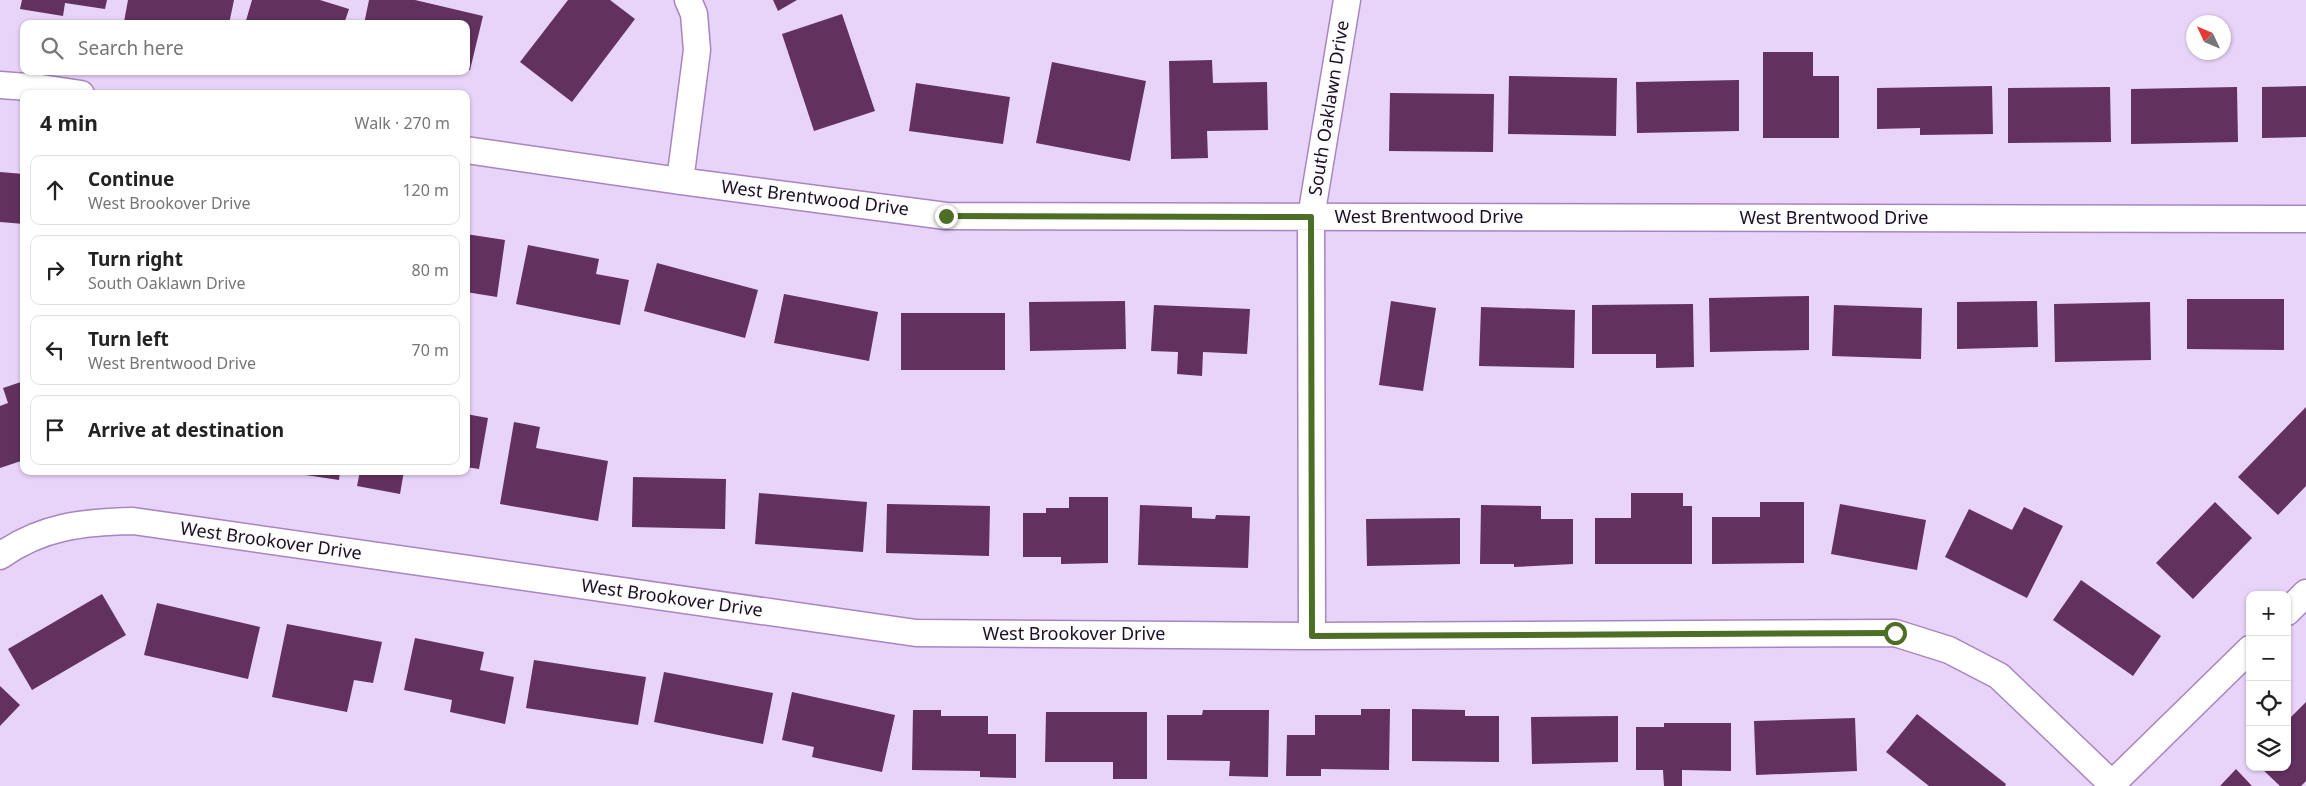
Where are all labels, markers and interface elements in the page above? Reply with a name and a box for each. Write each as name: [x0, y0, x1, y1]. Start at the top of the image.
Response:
north arrow: [2186, 15, 2231, 60]
street label: South Oaklawn Drive: [1302, 18, 1354, 197]
search box: [20, 20, 470, 75]
icon: search: [38, 34, 66, 62]
text: Search here: [78, 35, 184, 61]
text: 4 min: [40, 109, 98, 137]
text: Walk · 270 m: [355, 112, 450, 134]
text: Continue: [88, 166, 174, 192]
street label: West Brentwood Drive: [720, 174, 910, 220]
icon: ahead: [41, 176, 69, 204]
text: 120 m: [402, 179, 449, 201]
text: West Brookover Drive: [88, 192, 251, 214]
street label: West Brentwood Drive: [1334, 204, 1524, 228]
route end: [935, 205, 958, 228]
street label: West Brentwood Drive: [1739, 205, 1929, 229]
text: Turn right: [88, 246, 183, 272]
icon: right: [41, 256, 69, 284]
text: 80 m: [412, 259, 449, 281]
text: South Oaklawn Drive: [88, 272, 246, 294]
text: Turn left: [88, 326, 169, 352]
icon: left: [41, 336, 69, 364]
text: 70 m: [412, 339, 449, 361]
text: West Brentwood Drive: [88, 352, 256, 374]
icon: arrive: [41, 416, 69, 444]
text: Arrive at destination: [88, 417, 284, 443]
street label: West Brookover Drive: [179, 515, 363, 565]
street label: West Brookover Drive: [580, 572, 764, 622]
map controls: [2246, 591, 2291, 771]
button: +: [2246, 591, 2291, 636]
street label: West Brookover Drive: [983, 621, 1165, 645]
route start: [1884, 622, 1907, 645]
button: −: [2246, 636, 2291, 681]
button: locate: [2246, 681, 2291, 726]
button: layers: [2246, 726, 2291, 771]

